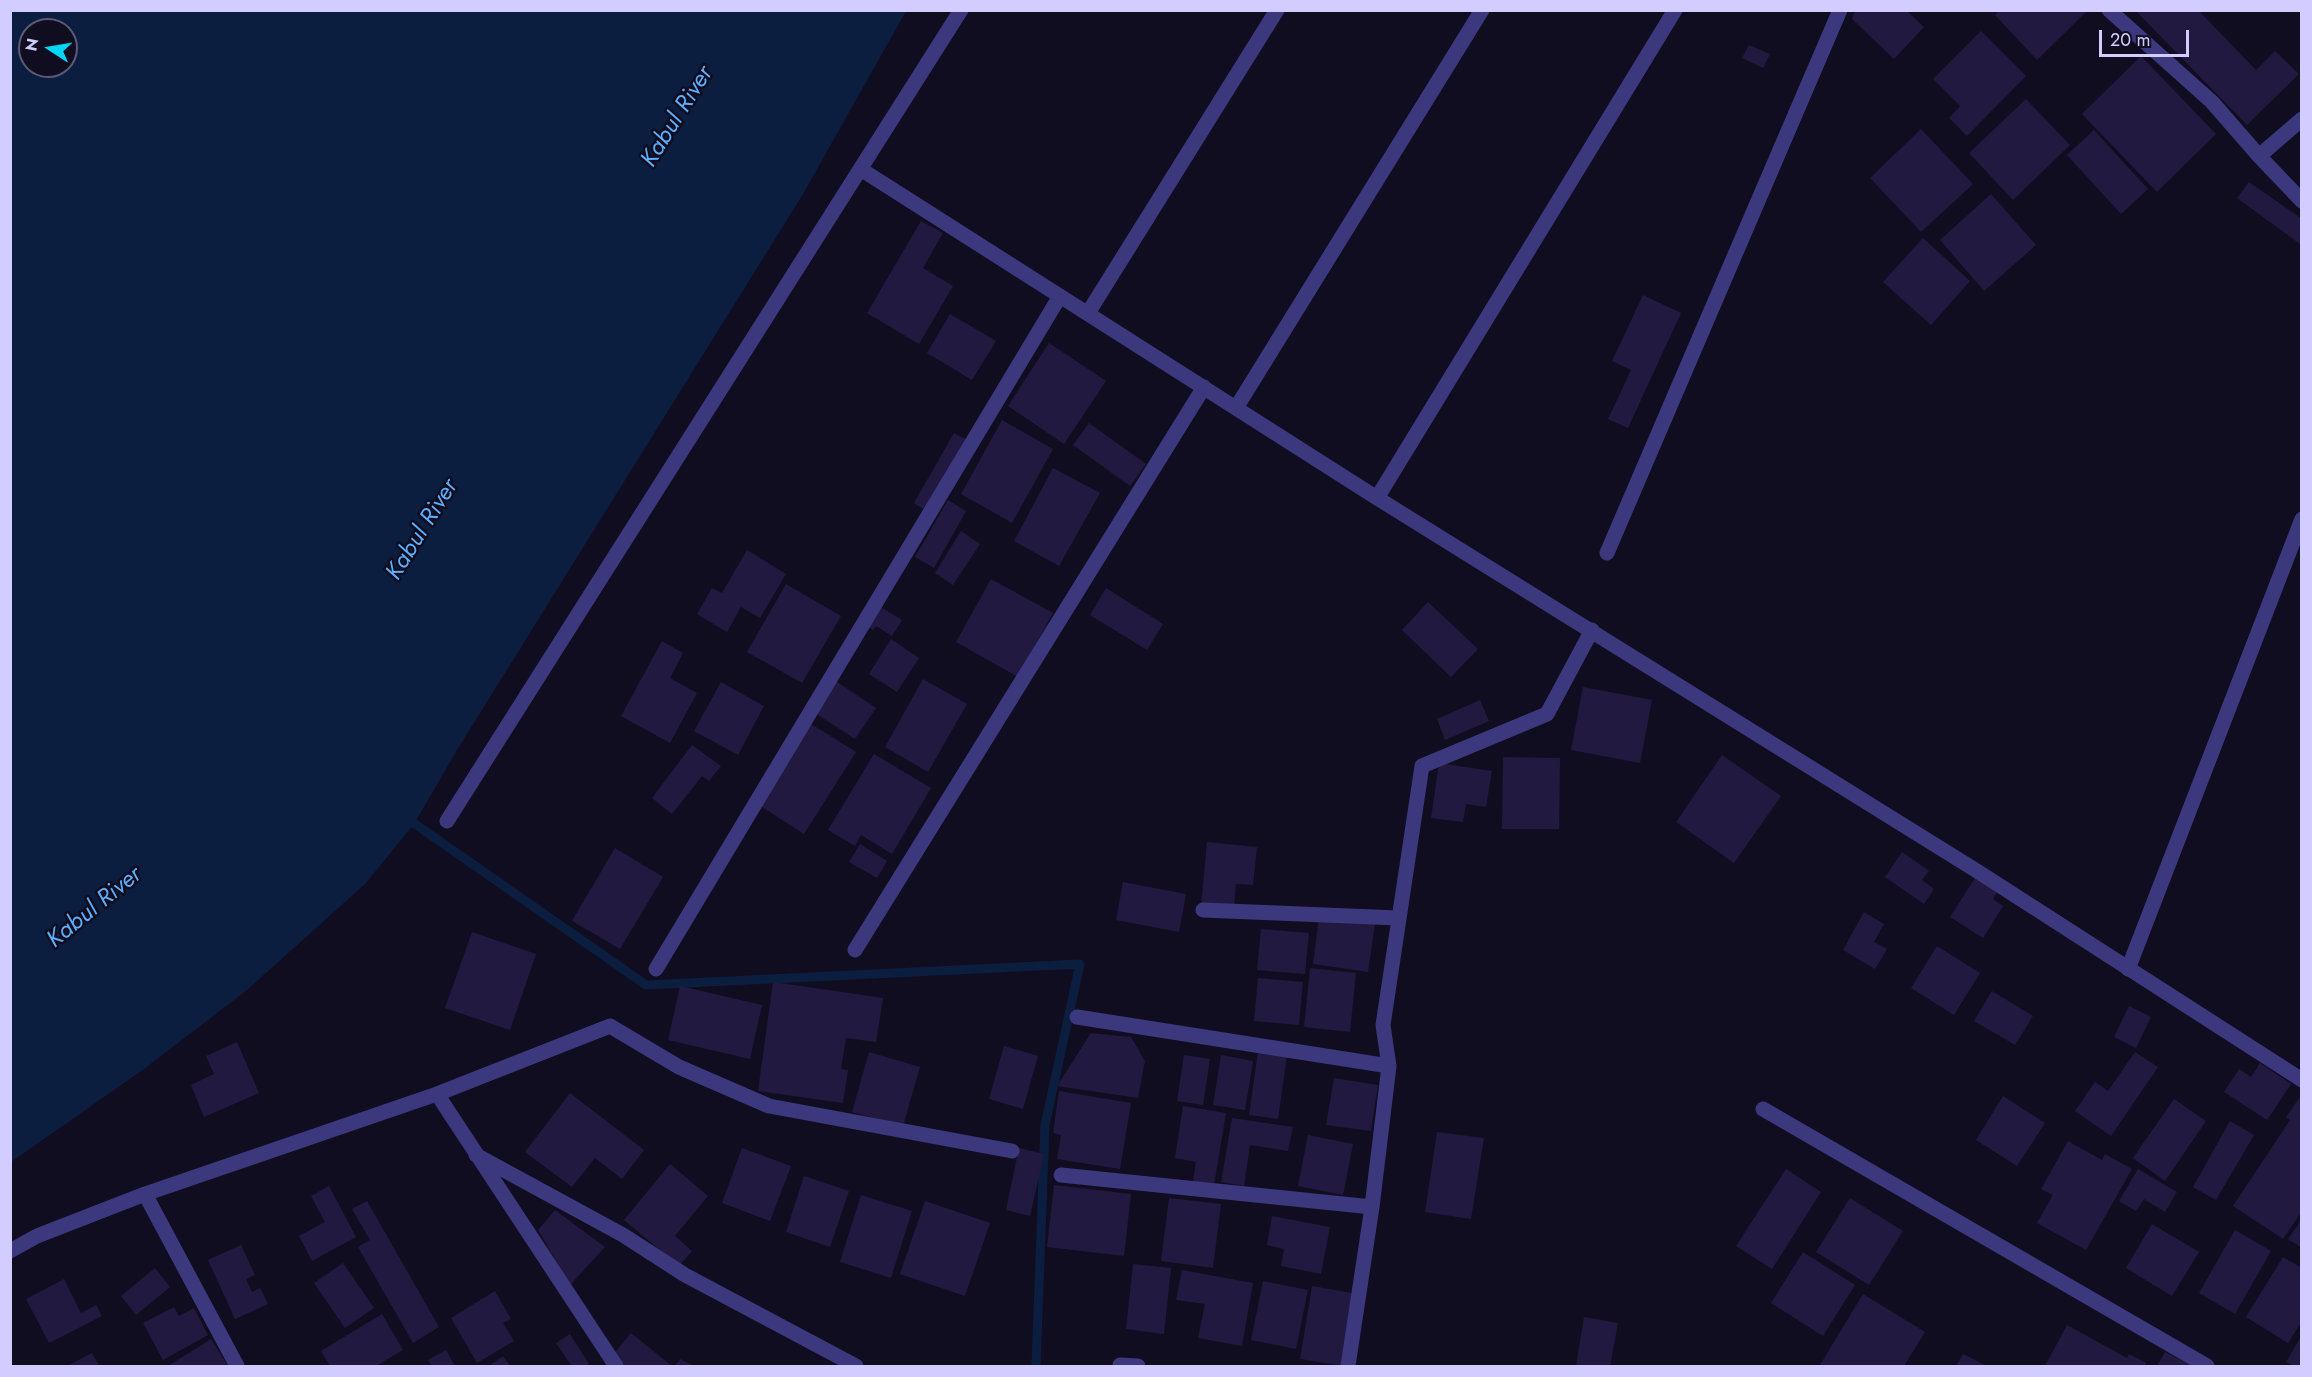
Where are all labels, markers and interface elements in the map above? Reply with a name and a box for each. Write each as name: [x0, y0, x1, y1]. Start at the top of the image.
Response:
north arrow: [18, 18, 78, 78]
scale bar: [2102, 18, 2192, 56]
text: 20 m: [2110, 27, 2150, 53]
text: N: [19, 36, 44, 53]
water label: Kabul River: [636, 61, 720, 173]
water label: Kabul River: [381, 474, 465, 586]
water label: Kabul River: [42, 861, 148, 955]

